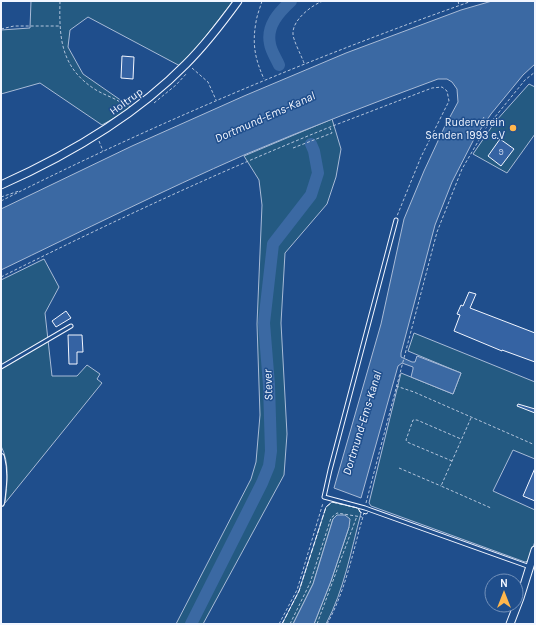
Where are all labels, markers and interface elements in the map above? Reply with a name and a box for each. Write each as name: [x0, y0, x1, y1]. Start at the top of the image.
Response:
street label: Holtrup: [107, 85, 145, 118]
water label: Dortmund-Ems-Kanal: [213, 89, 317, 145]
place label: Ruderverein Senden 1993 e.V: [425, 116, 505, 142]
marker: Ruderverein Senden 1993 e.V: [508, 123, 518, 133]
house number: 9: [498, 147, 504, 157]
water label: Stever: [260, 368, 276, 401]
water label: Dortmund-Ems-Kanal: [339, 369, 385, 477]
north arrow: [484, 573, 524, 613]
text: N: [500, 577, 508, 590]

